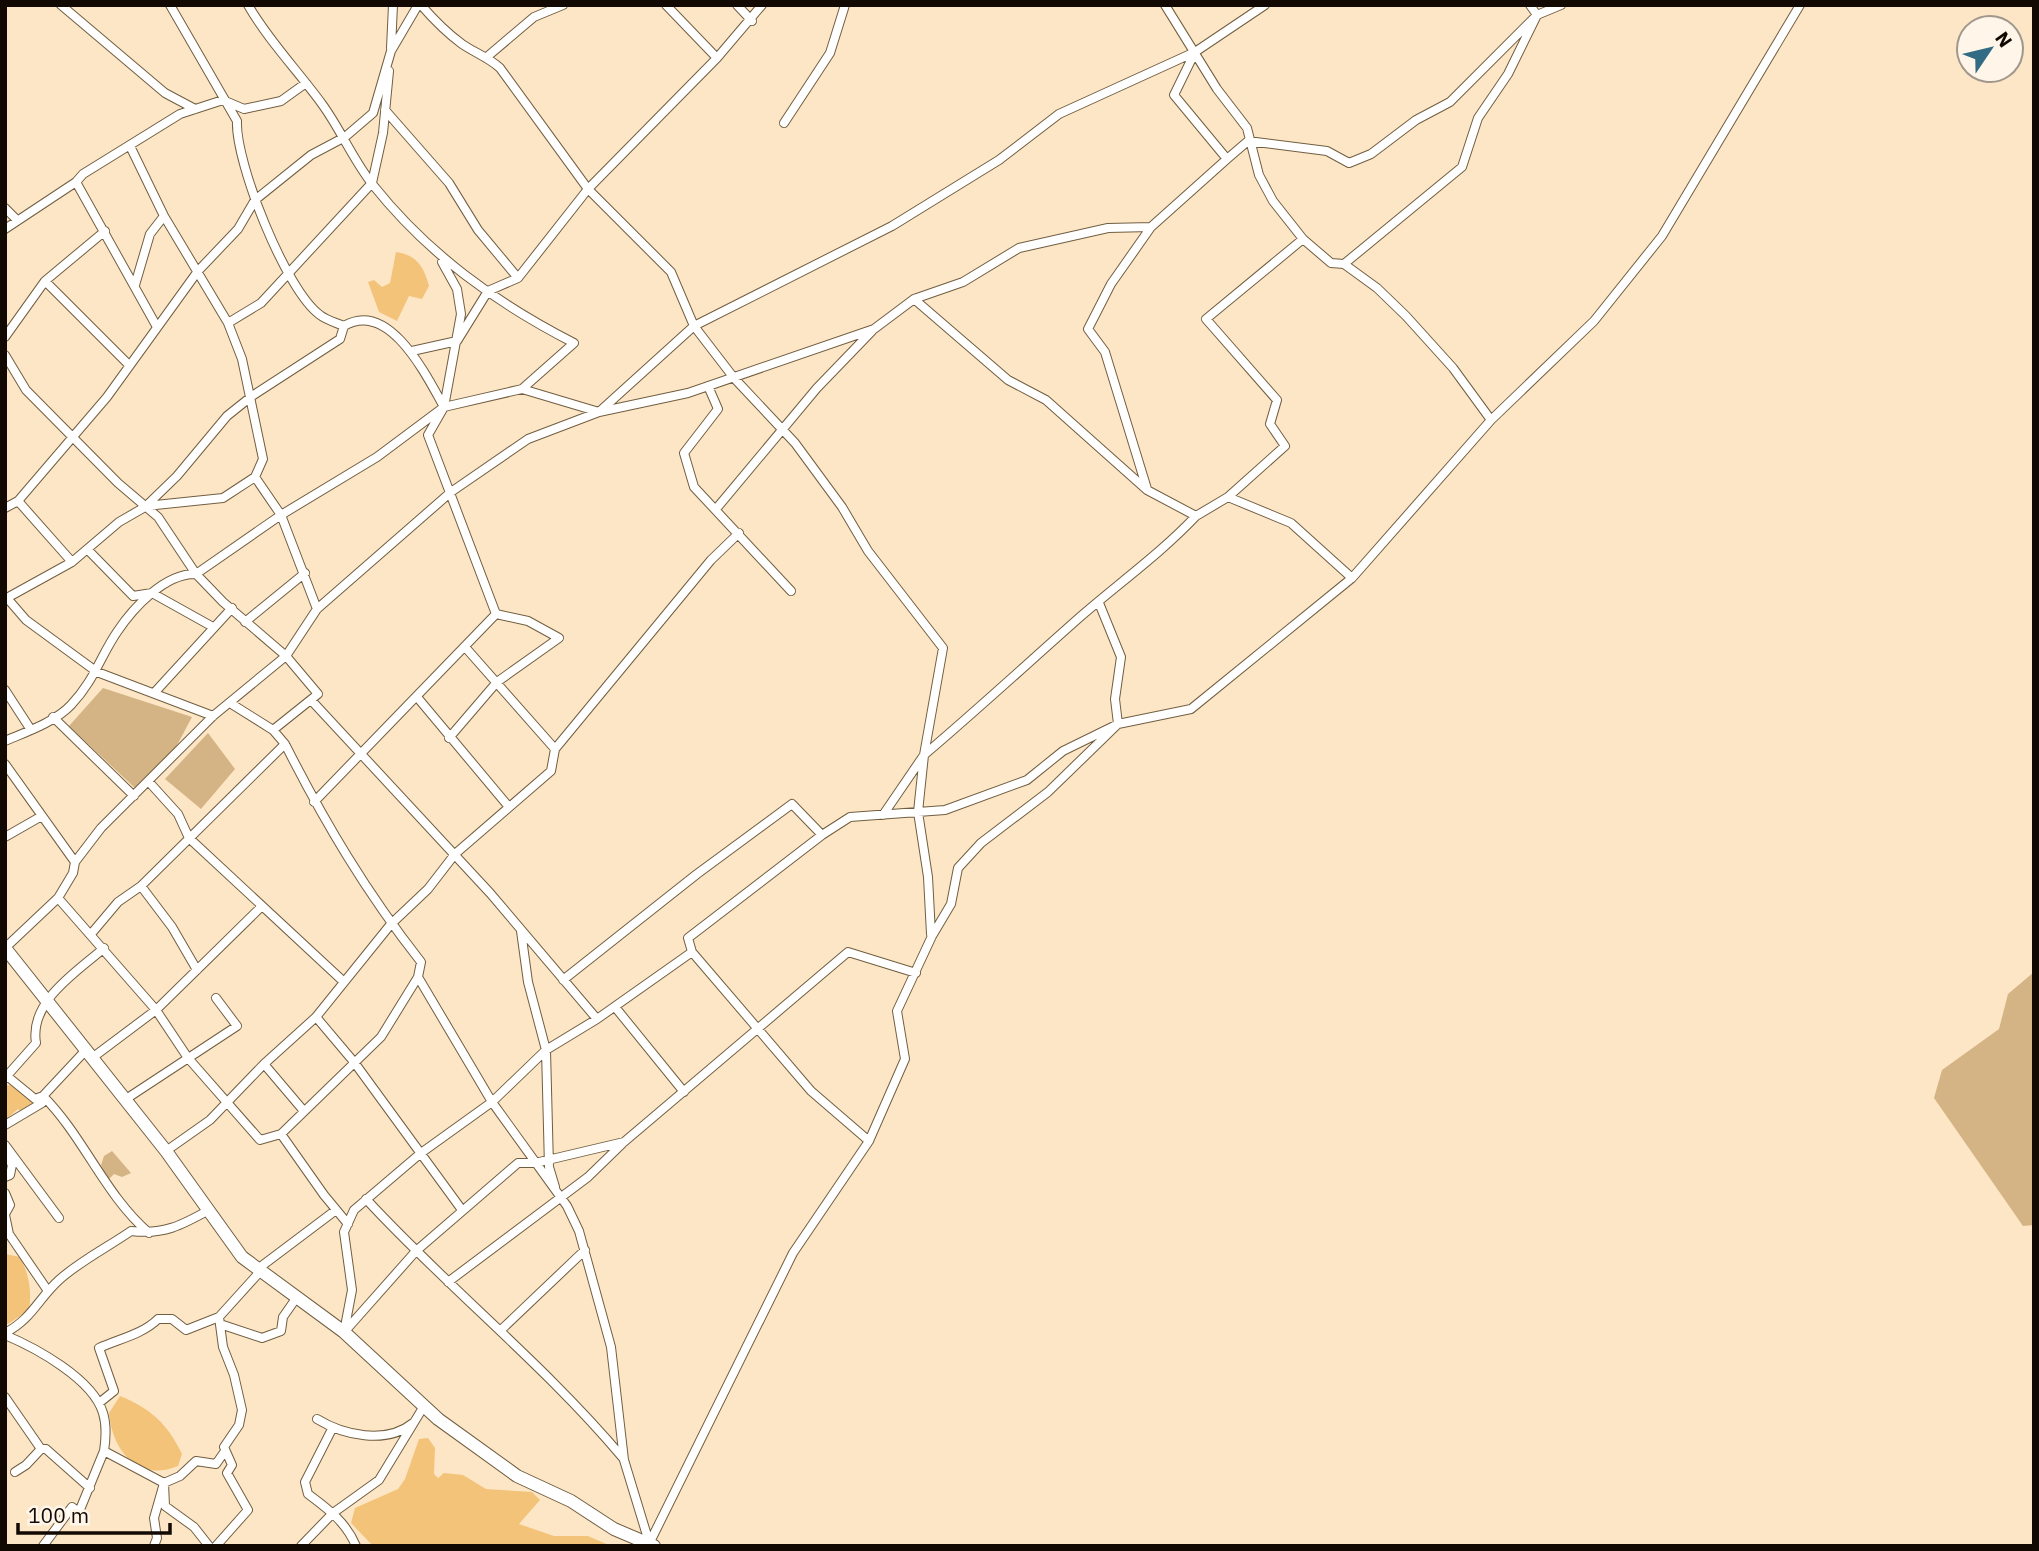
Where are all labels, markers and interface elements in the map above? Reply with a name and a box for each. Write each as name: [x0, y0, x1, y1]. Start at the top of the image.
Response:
north arrow: [1955, 14, 2025, 84]
text: N: [1990, 27, 2018, 52]
scale bar: [18, 1492, 170, 1536]
text: 100 m: [28, 1501, 89, 1529]

